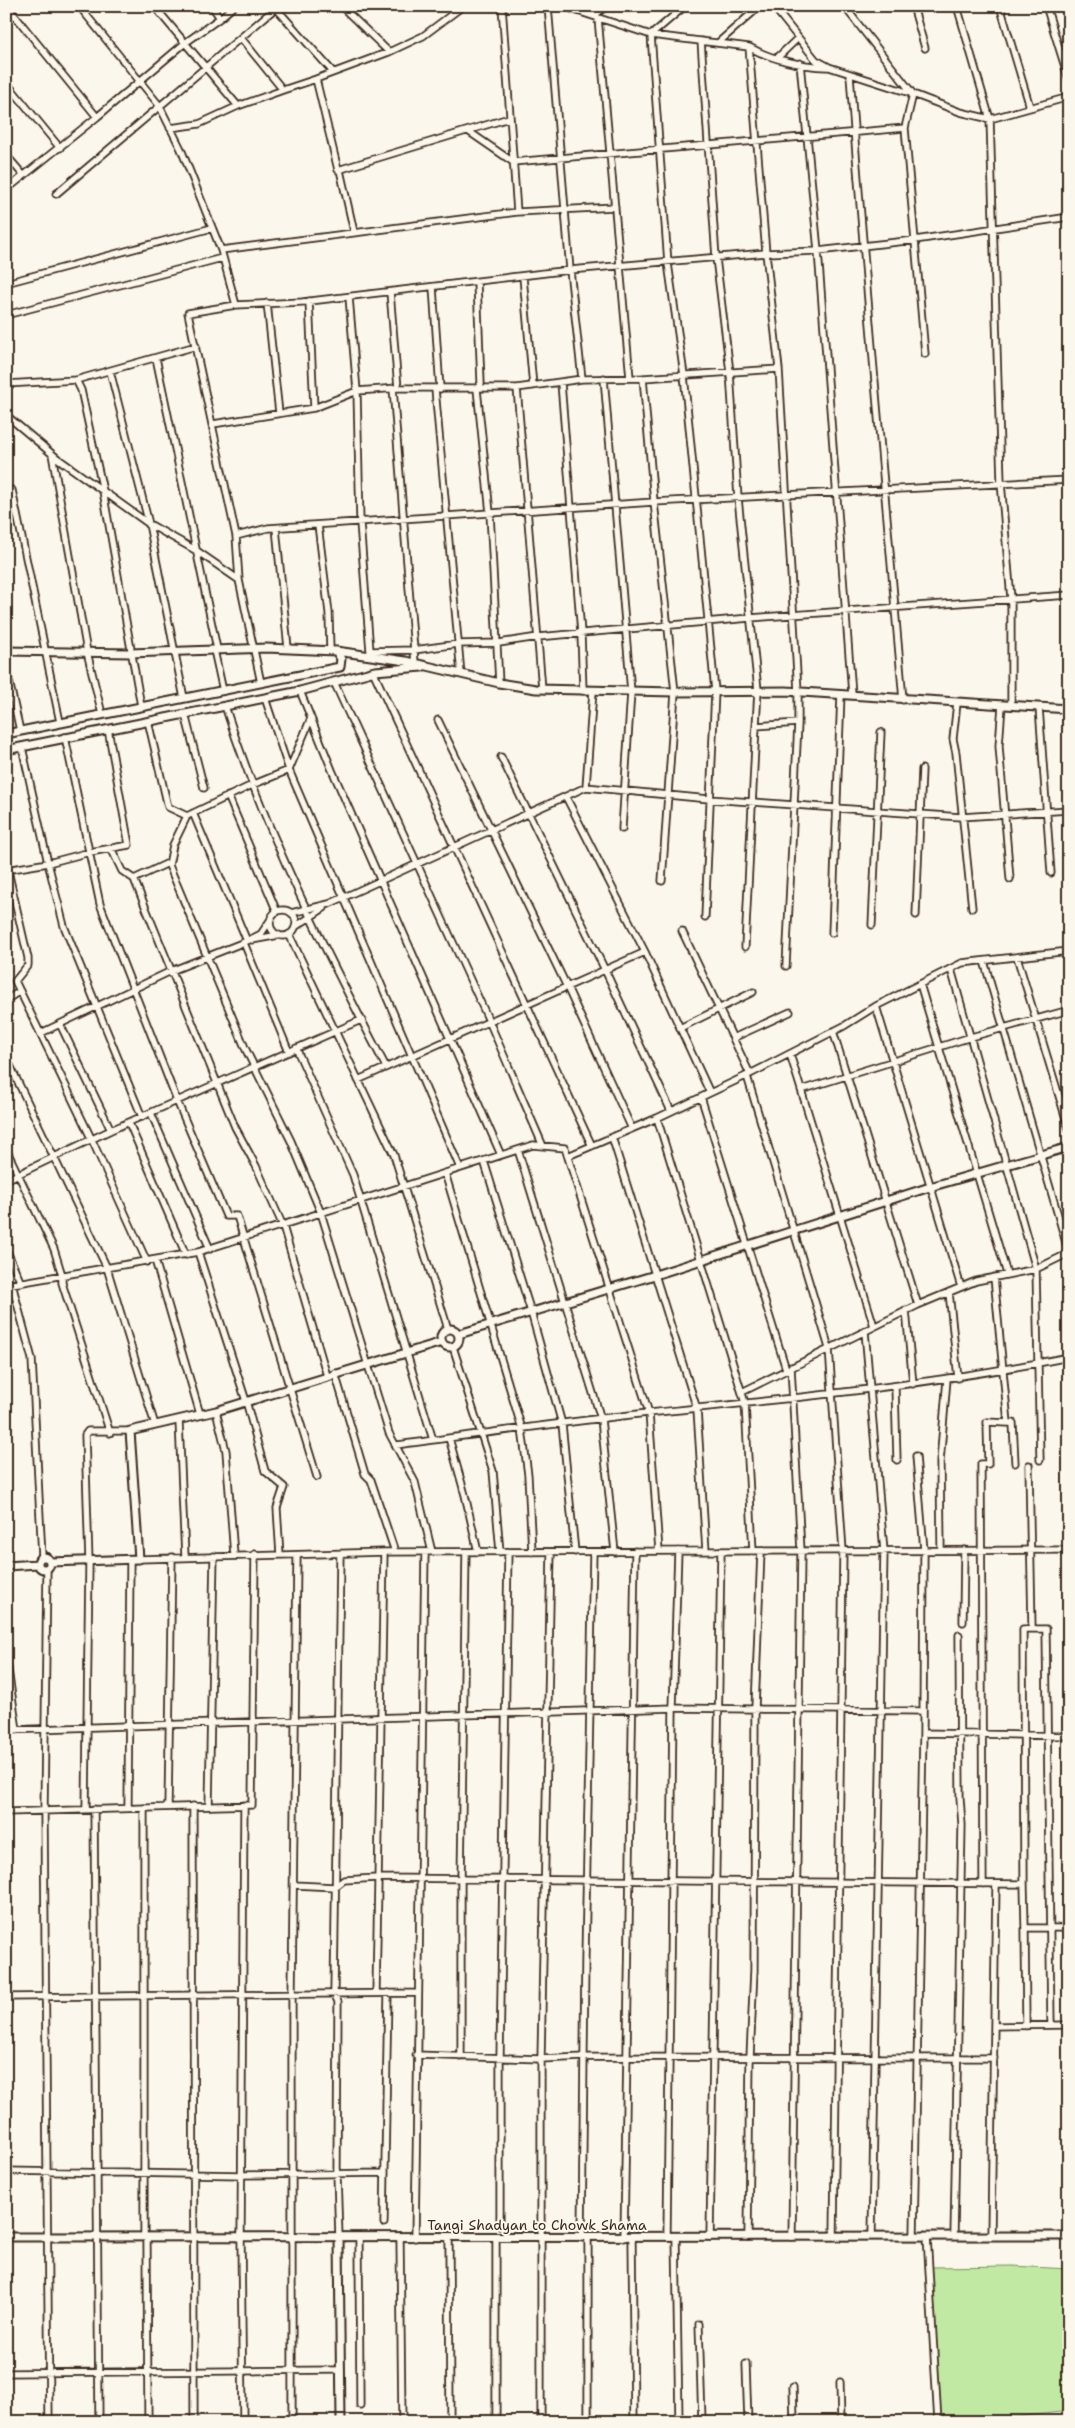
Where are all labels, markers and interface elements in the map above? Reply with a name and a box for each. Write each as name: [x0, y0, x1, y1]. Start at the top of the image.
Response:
street label: Tangi Shadyan to Chowk Shama: [427, 2216, 647, 2234]

